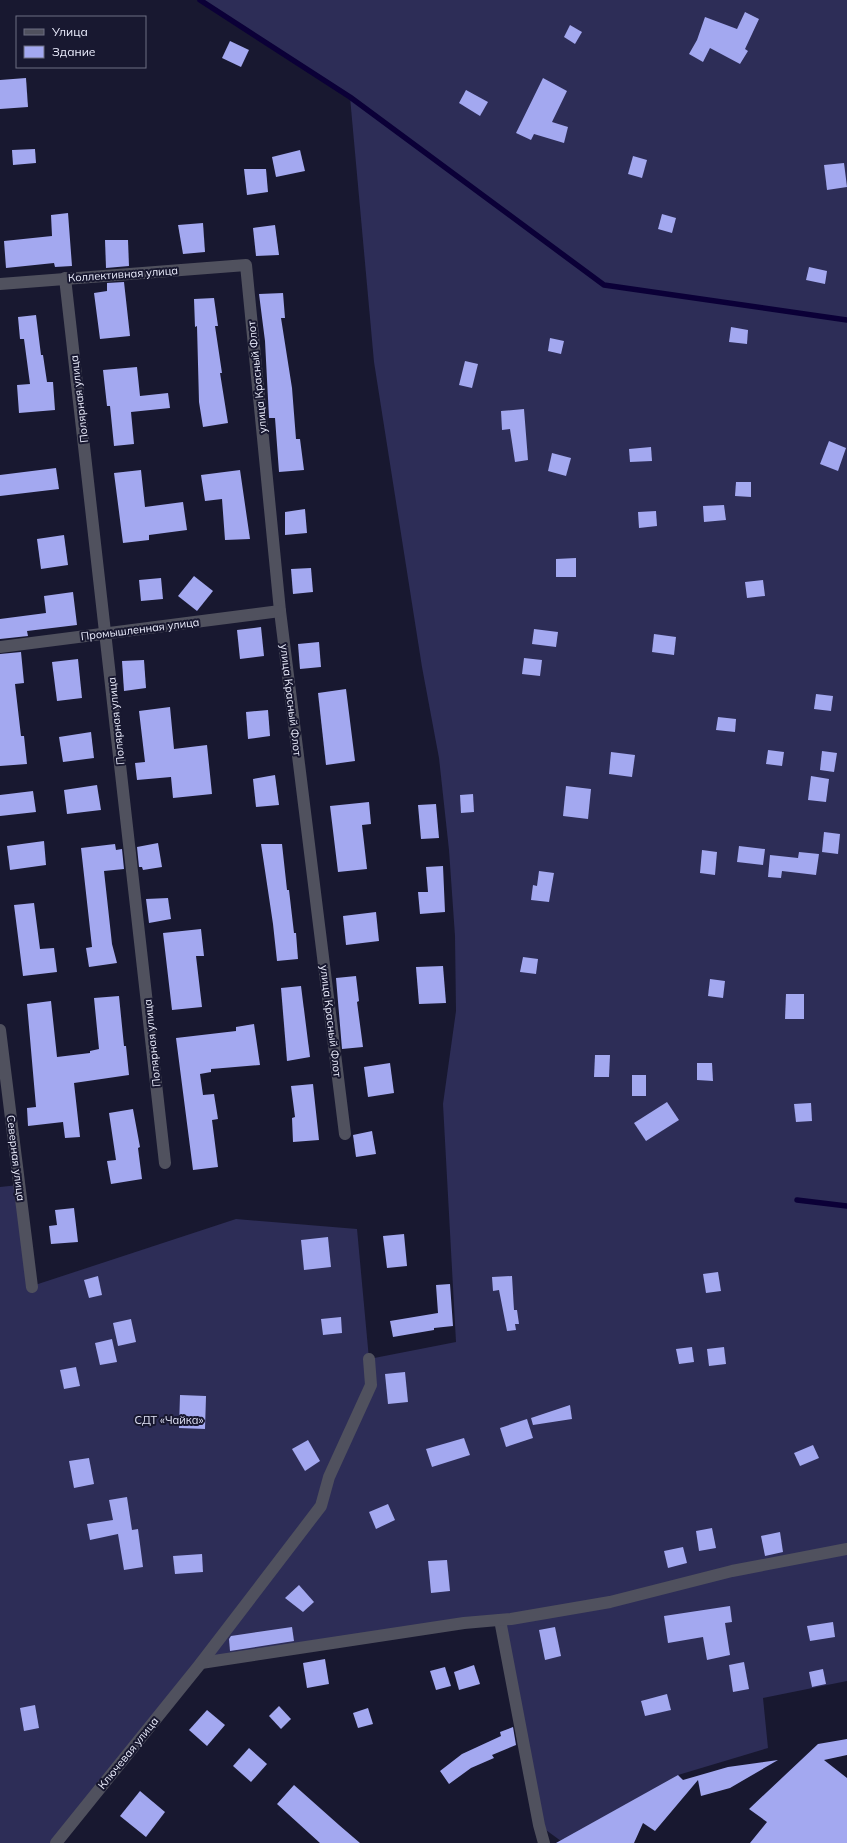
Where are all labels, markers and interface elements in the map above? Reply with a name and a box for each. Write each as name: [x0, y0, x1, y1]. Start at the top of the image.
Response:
legend: [16, 16, 146, 68]
text: Улица: [51, 24, 88, 39]
text: Здание: [52, 44, 96, 59]
street label: Коллективная улица: [67, 263, 179, 285]
street label: улица Красный Флот: [244, 320, 270, 434]
street label: Полярная улица: [67, 354, 91, 444]
street label: Промышленная улица: [80, 615, 200, 643]
street label: улица Красный Флот: [277, 643, 305, 757]
street label: Полярная улица: [104, 676, 128, 766]
street label: улица Красный Флот: [317, 964, 345, 1078]
street label: Полярная улица: [140, 998, 164, 1088]
street label: Северная улица: [4, 1114, 28, 1202]
park label: СДТ «Чайка»: [135, 1413, 204, 1427]
street label: Ключевая улица: [95, 1714, 161, 1792]

